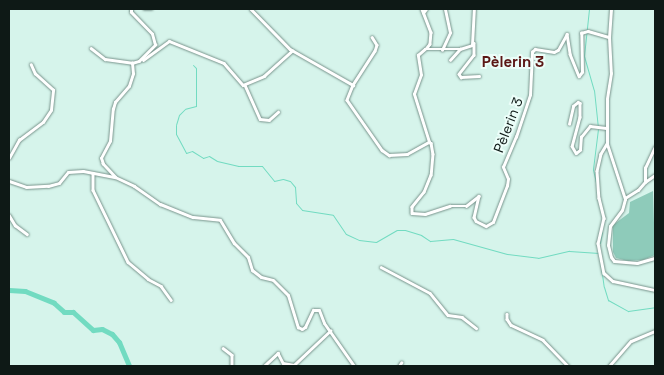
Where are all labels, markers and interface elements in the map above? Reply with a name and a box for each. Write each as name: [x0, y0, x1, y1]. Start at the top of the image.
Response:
district label: Pèlerin 3: [482, 53, 544, 71]
street label: Pèlerin 3: [490, 95, 526, 155]

